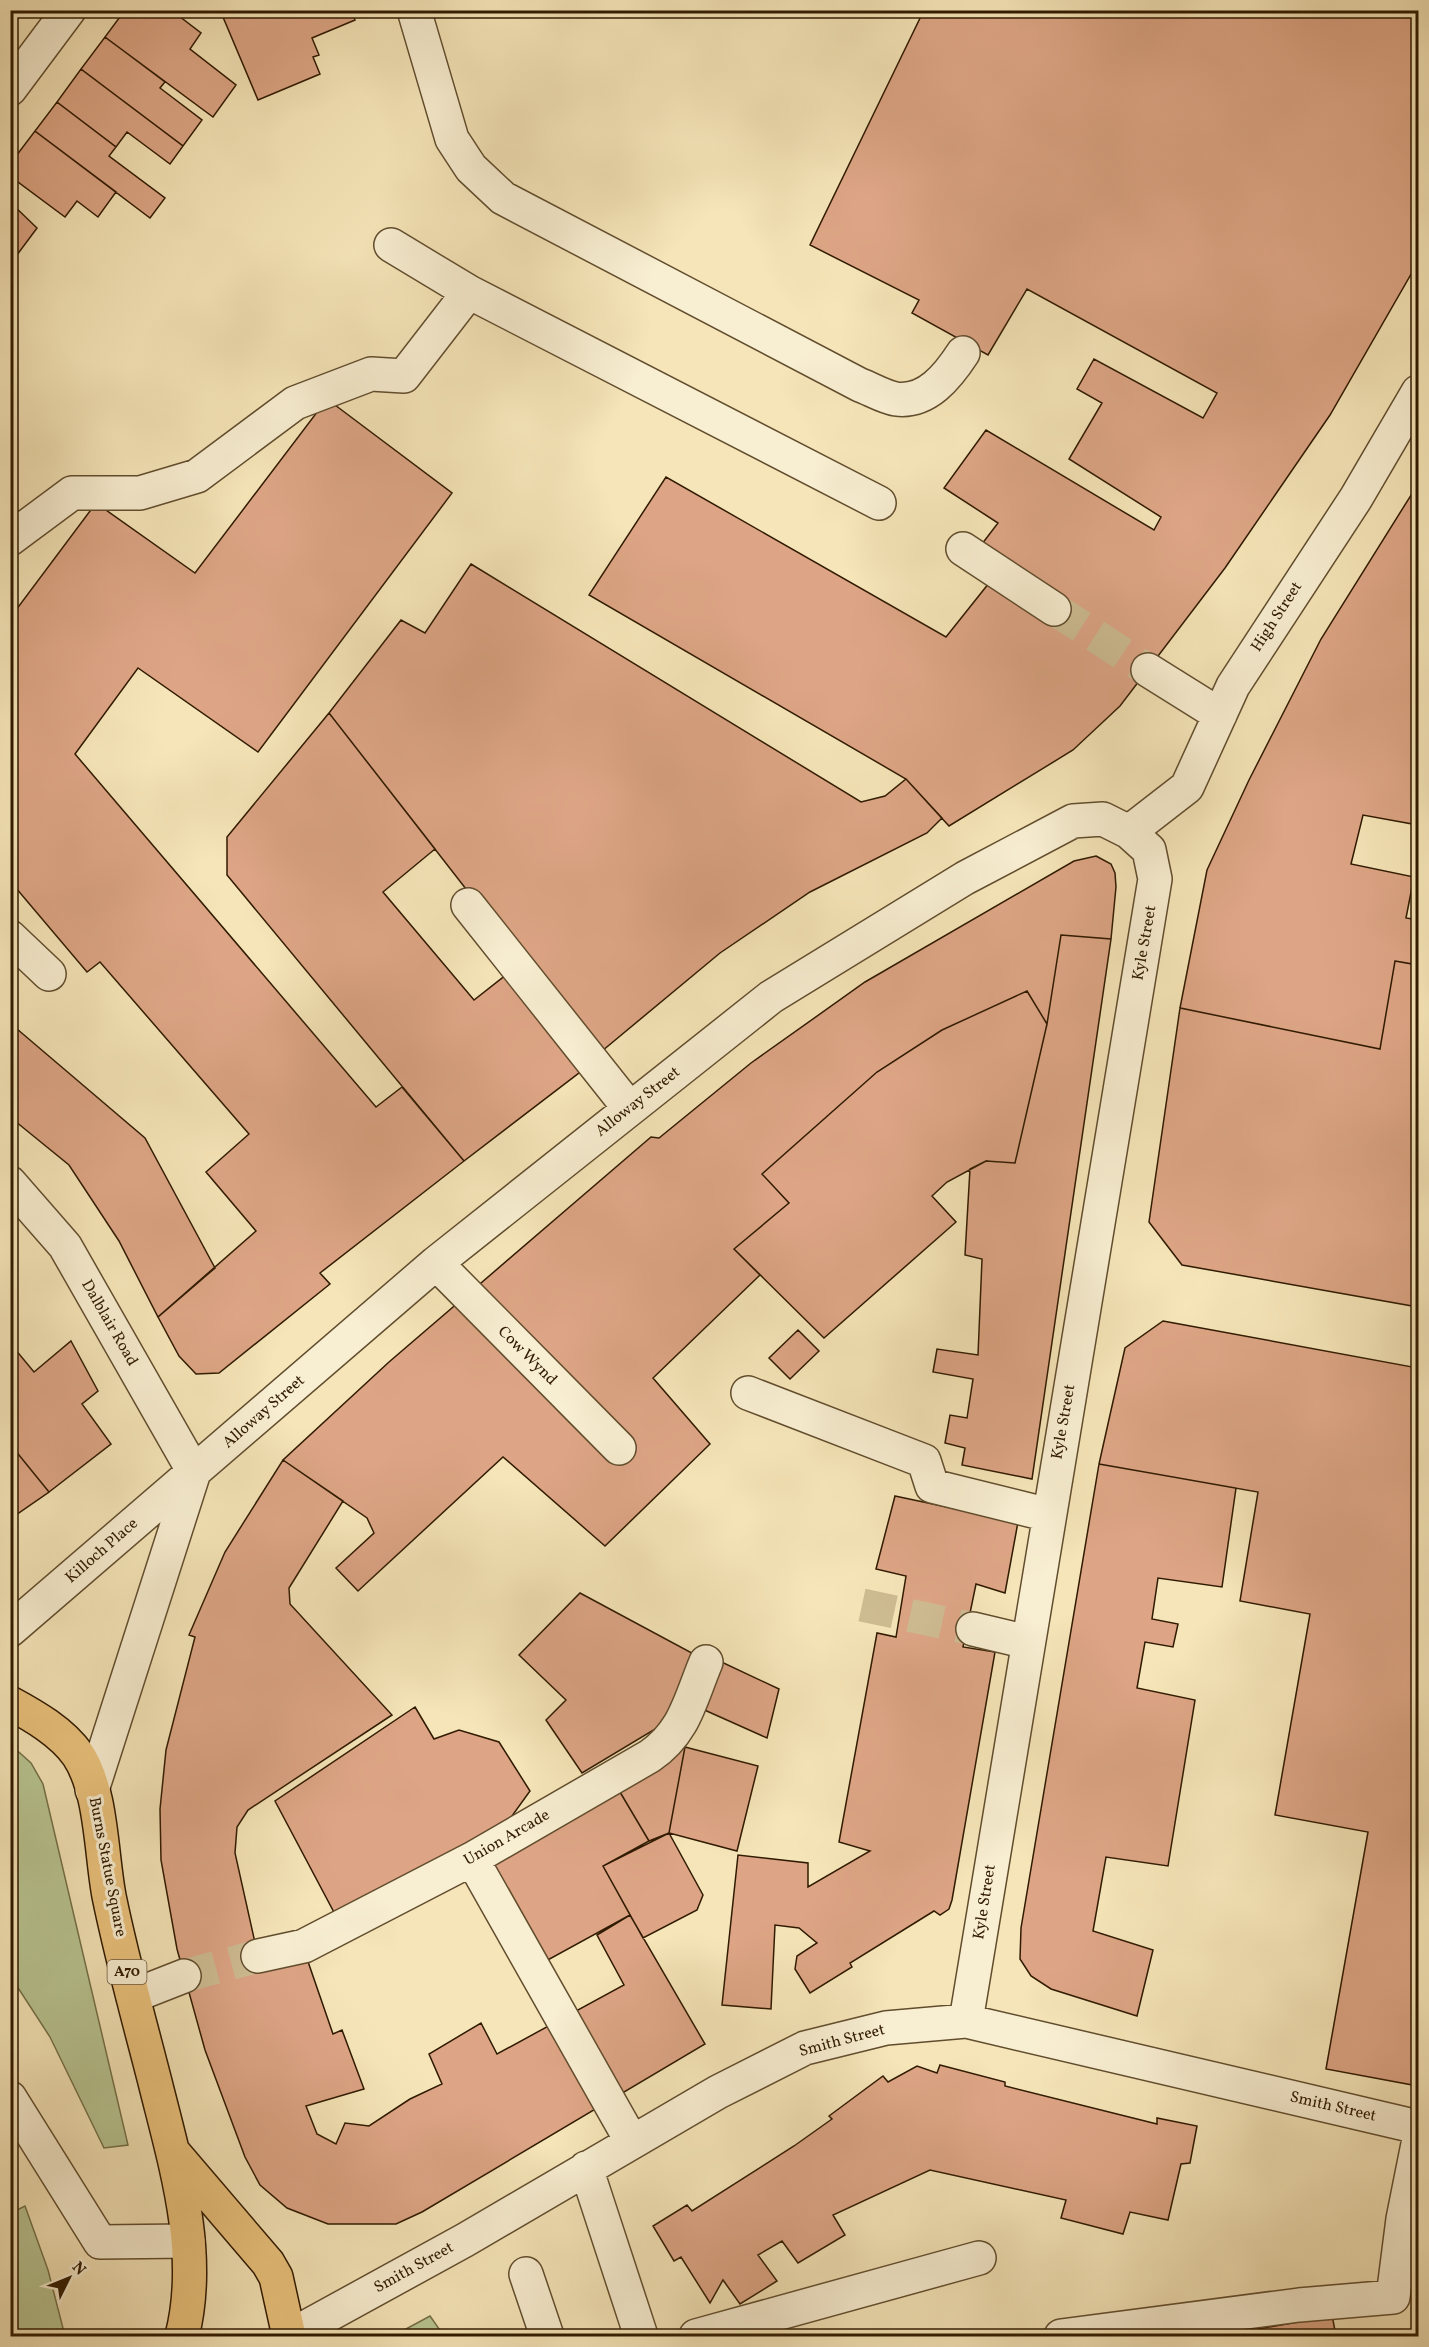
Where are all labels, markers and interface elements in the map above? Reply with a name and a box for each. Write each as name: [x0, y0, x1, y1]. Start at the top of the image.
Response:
street label: High Street: [1246, 577, 1308, 656]
street label: Kyle Street: [1128, 903, 1162, 982]
street label: Alloway Street: [591, 1062, 685, 1142]
street label: Dalblair Road: [75, 1276, 143, 1370]
street label: Cow Wynd: [492, 1321, 562, 1391]
street label: Alloway Street: [218, 1370, 310, 1454]
street label: Kyle Street: [1047, 1382, 1081, 1461]
street label: Killoch Place: [61, 1513, 143, 1589]
street label: Burns Statue Square: [83, 1795, 131, 1939]
street label: Union Arcade: [460, 1804, 554, 1872]
street label: Kyle Street: [968, 1862, 1002, 1941]
road number: A70: [108, 1960, 146, 1984]
street label: Smith Street: [797, 2019, 888, 2063]
street label: Smith Street: [1288, 2086, 1379, 2128]
street label: Smith Street: [370, 2237, 458, 2299]
north arrow: [39, 2248, 99, 2308]
text: N: [66, 2257, 91, 2281]

